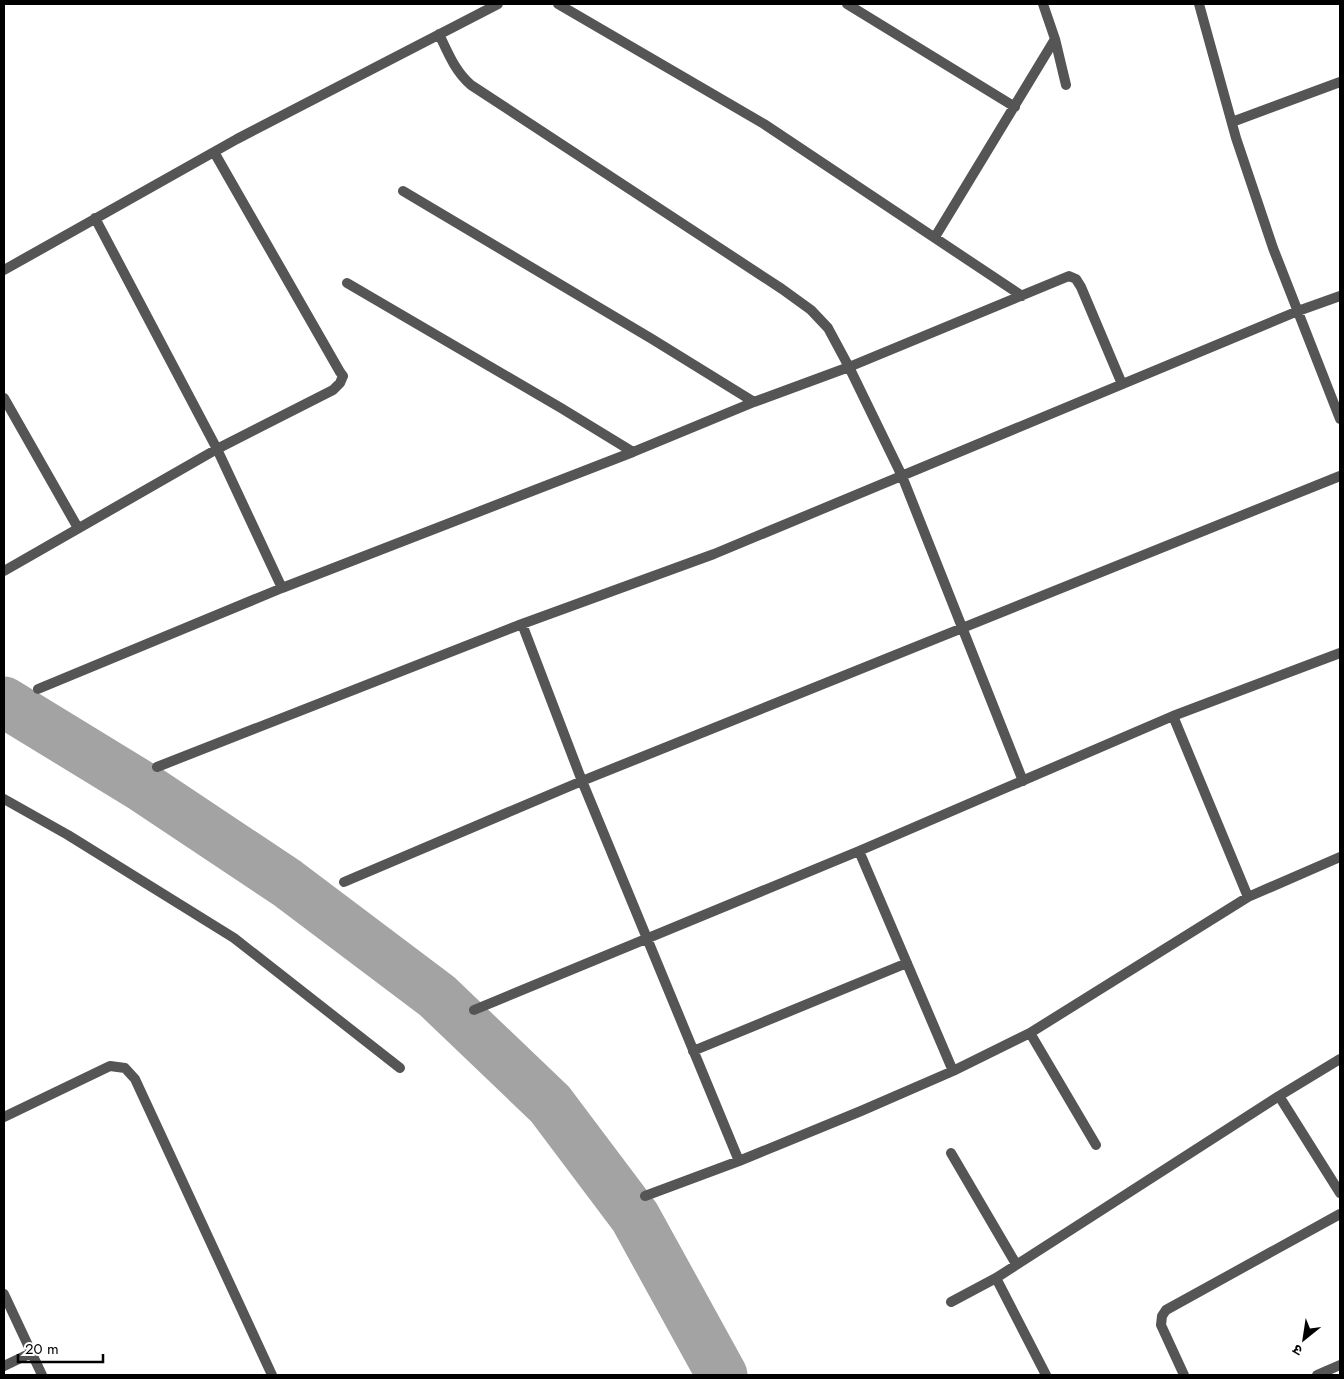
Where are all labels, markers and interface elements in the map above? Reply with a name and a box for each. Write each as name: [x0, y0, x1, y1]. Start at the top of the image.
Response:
north arrow: [1279, 1314, 1329, 1364]
scale bar: [18, 1332, 102, 1364]
text: 20 m: [25, 1338, 59, 1360]
text: उ: [1288, 1339, 1306, 1361]

